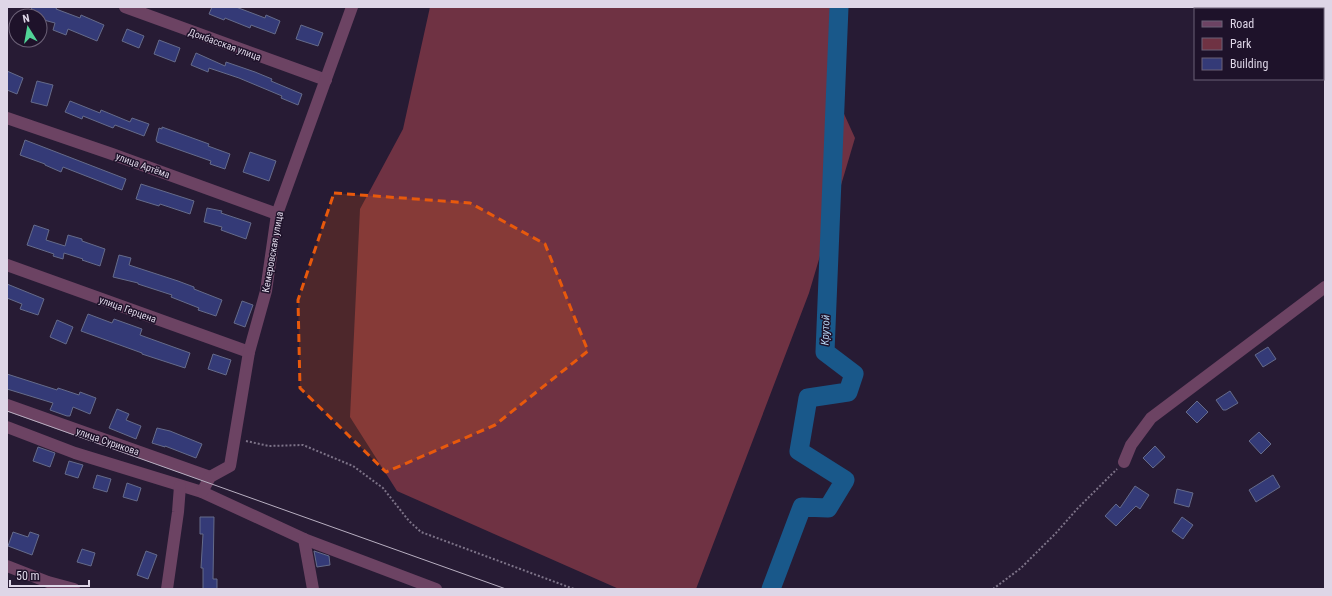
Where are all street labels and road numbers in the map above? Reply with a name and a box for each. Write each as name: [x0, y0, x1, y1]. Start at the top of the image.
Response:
street label: Донбасская улица: [187, 26, 263, 63]
street label: улица Артёма: [114, 151, 171, 180]
street label: Кемеровская улица: [260, 211, 285, 293]
street label: улица Герцена: [98, 294, 158, 325]
street label: улица Сурикова: [75, 426, 141, 457]

